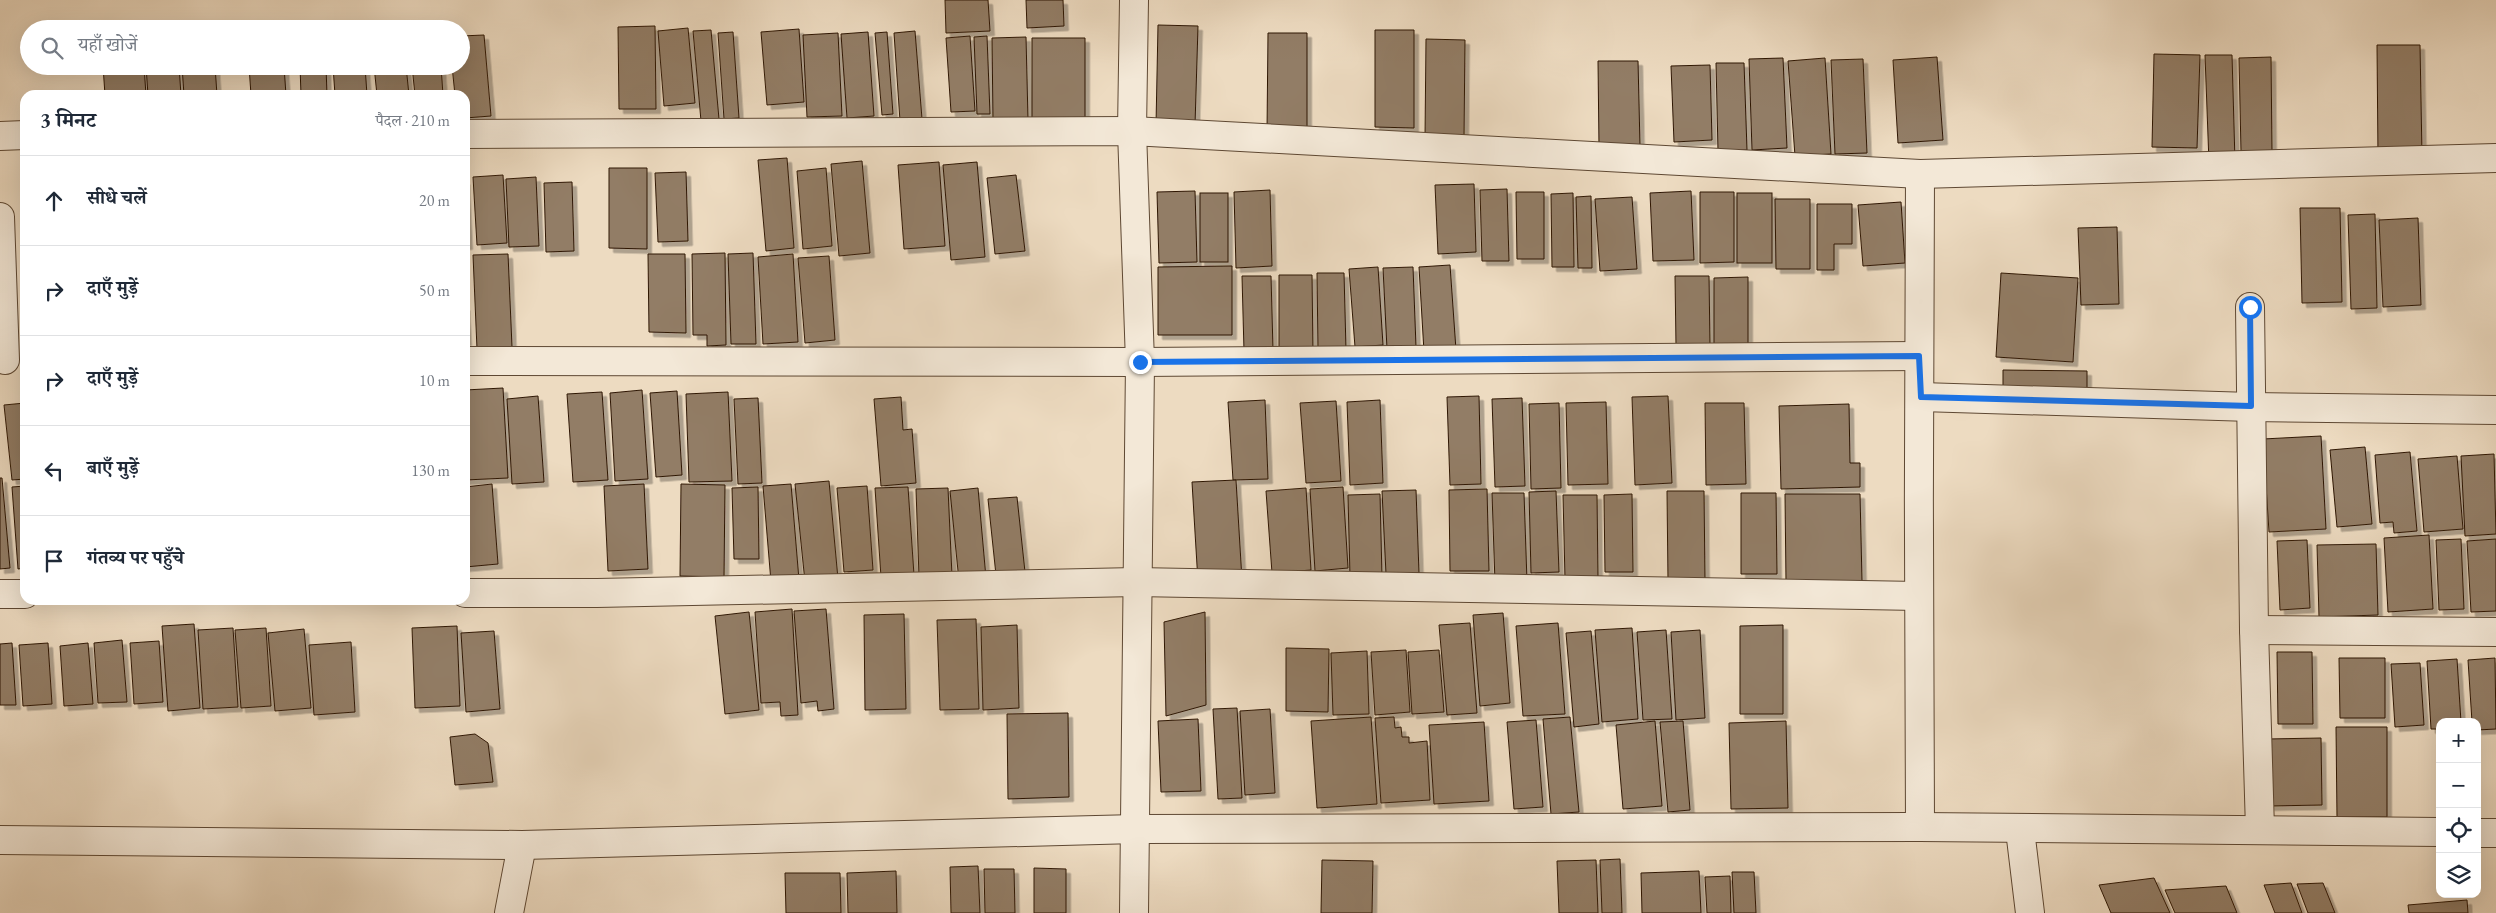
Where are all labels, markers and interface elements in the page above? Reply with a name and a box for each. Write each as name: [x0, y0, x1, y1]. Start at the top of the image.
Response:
search box: [20, 20, 470, 75]
text: यहाँ खोजें: [78, 32, 137, 57]
icon: search: [38, 34, 66, 62]
text: 3 मिनट: [40, 106, 96, 133]
text: पैदल · 210 m: [376, 110, 450, 131]
text: सीधे चलें: [87, 185, 147, 210]
icon: ahead: [40, 187, 68, 215]
text: 20 m: [419, 190, 450, 211]
text: दाएँ मुड़ें: [87, 275, 138, 300]
icon: right: [40, 277, 68, 305]
text: 50 m: [419, 280, 450, 301]
route start: [2239, 296, 2262, 319]
route end: [1129, 351, 1152, 374]
text: दाएँ मुड़ें: [87, 365, 138, 390]
icon: right: [40, 367, 68, 395]
text: 10 m: [419, 370, 450, 391]
text: बाएँ मुड़ें: [87, 455, 139, 480]
icon: left: [40, 457, 68, 485]
text: 130 m: [411, 460, 450, 481]
text: गंतव्य पर पहुँचे: [87, 545, 184, 570]
icon: arrive: [40, 547, 68, 575]
map controls: [2436, 718, 2481, 898]
button: +: [2436, 718, 2481, 763]
button: −: [2436, 763, 2481, 808]
button: locate: [2436, 808, 2481, 853]
button: layers: [2436, 853, 2481, 898]

